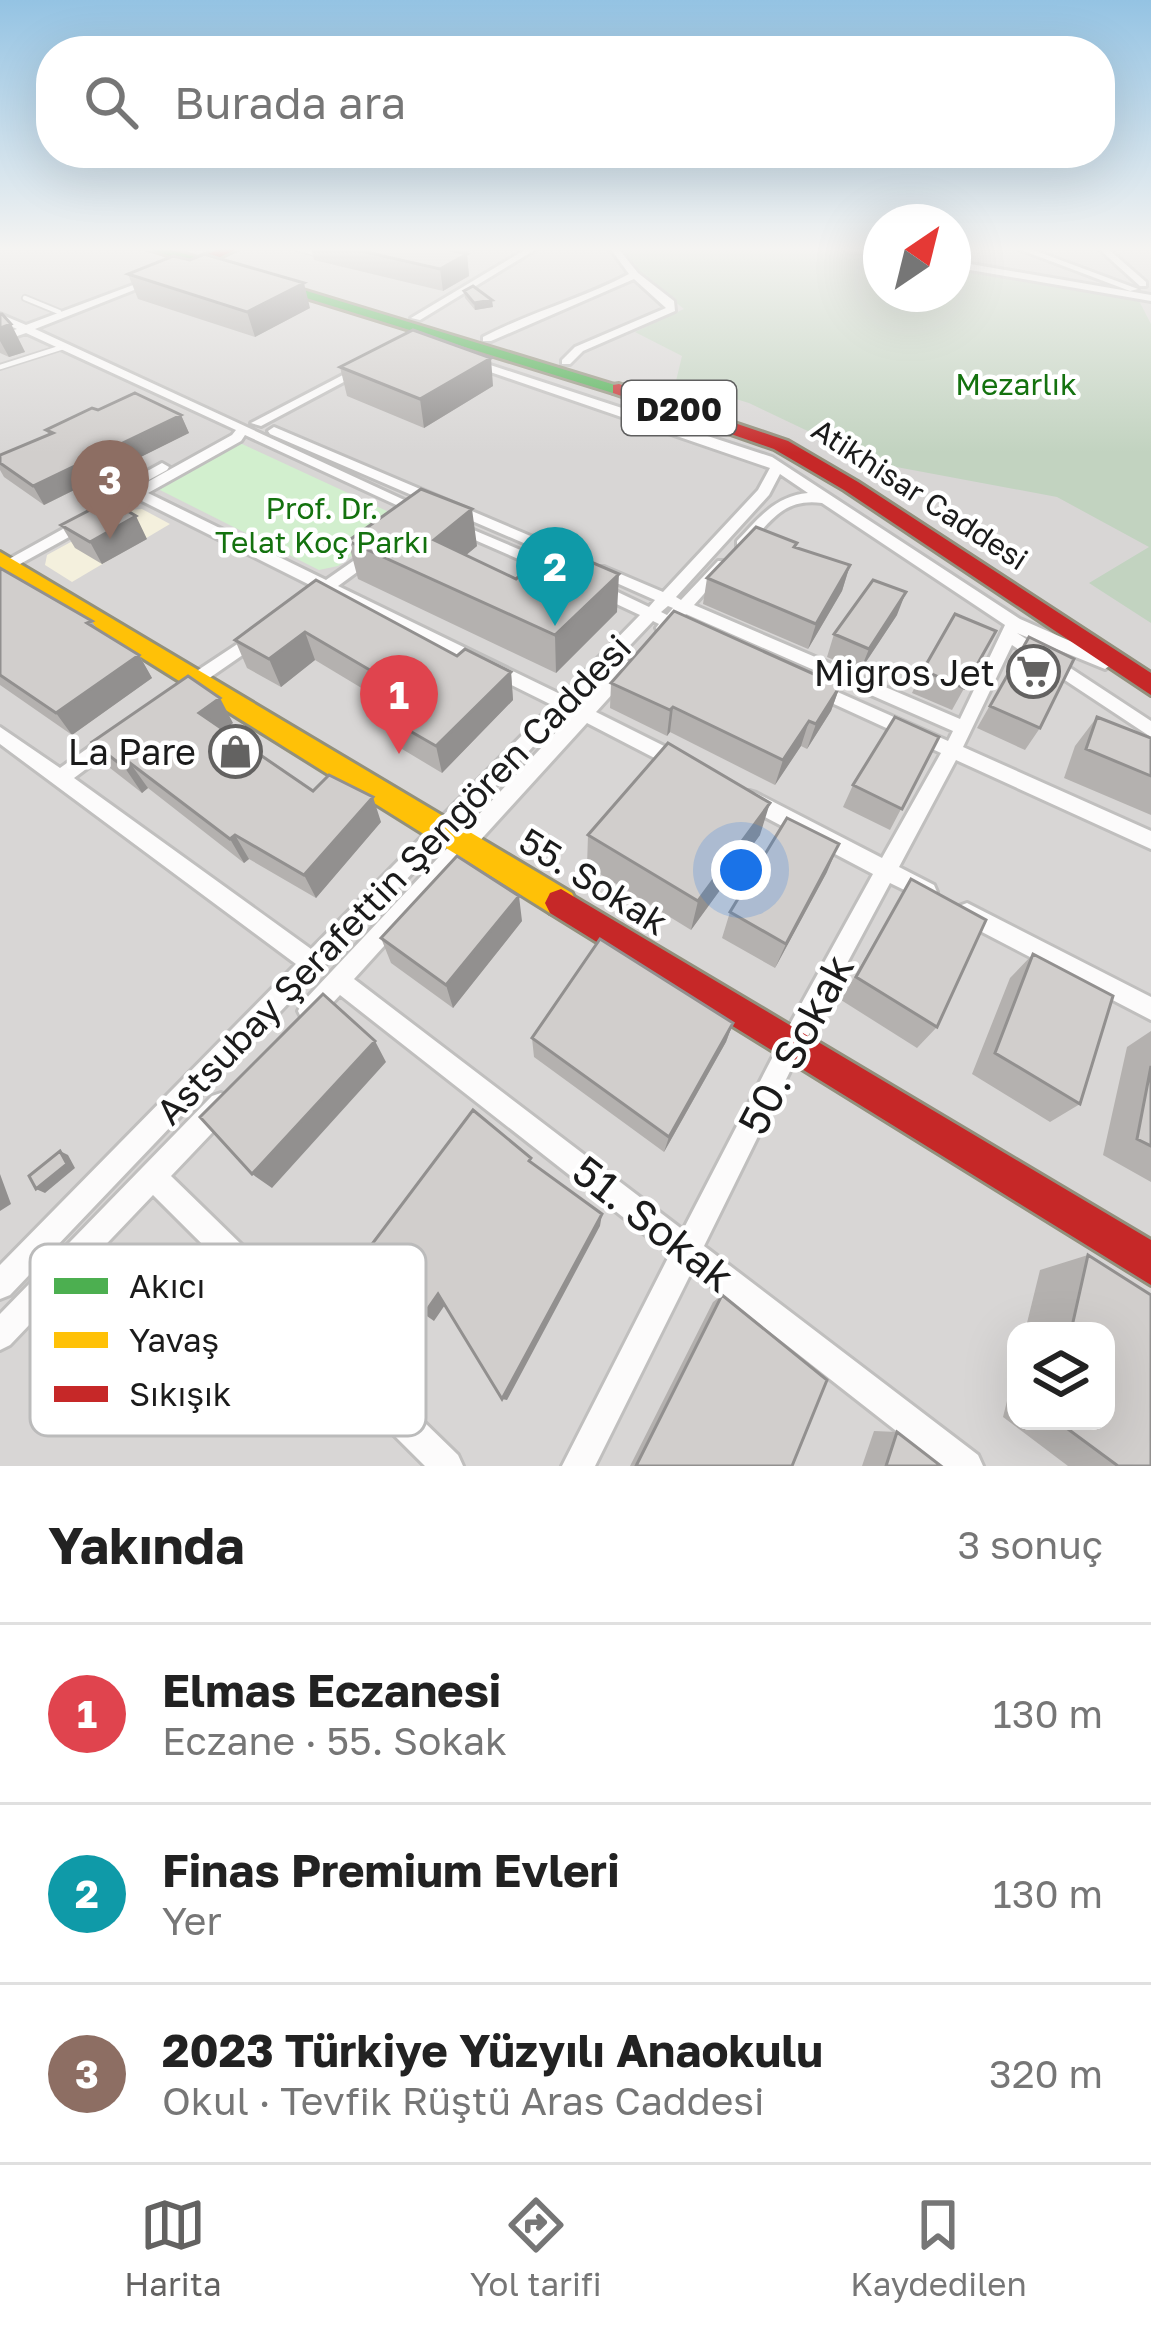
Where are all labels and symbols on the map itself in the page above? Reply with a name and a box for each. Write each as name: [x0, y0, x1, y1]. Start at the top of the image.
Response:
north arrow: [863, 204, 971, 312]
park label: Mezarlık: [955, 366, 1077, 402]
road number: D200: [622, 381, 736, 435]
street label: Atikhisar Caddesi: [805, 411, 1035, 577]
pin: 3: [71, 440, 149, 539]
park label: Prof. Dr. Telat Koç Parkı: [215, 490, 429, 560]
pin: 2: [516, 527, 594, 626]
street label: Astsubay Şerafettin Şengören Caddesi: [147, 625, 639, 1133]
supermarket icon: Migros Jet: [1006, 644, 1062, 700]
place label: Migros Jet: [814, 651, 995, 694]
pin: 1: [360, 655, 438, 754]
shop icon: La Pare: [207, 723, 263, 779]
place label: La Pare: [68, 730, 196, 773]
street label: 55. Sokak: [512, 819, 676, 943]
your location: [711, 840, 771, 900]
street label: 50. Sokak: [727, 946, 863, 1142]
street label: 51. Sokak: [563, 1145, 745, 1301]
legend: [30, 1244, 426, 1436]
text: Akıcı: [129, 1266, 205, 1305]
text: Yavaş: [129, 1320, 219, 1359]
text: Sıkışık: [129, 1374, 231, 1413]

